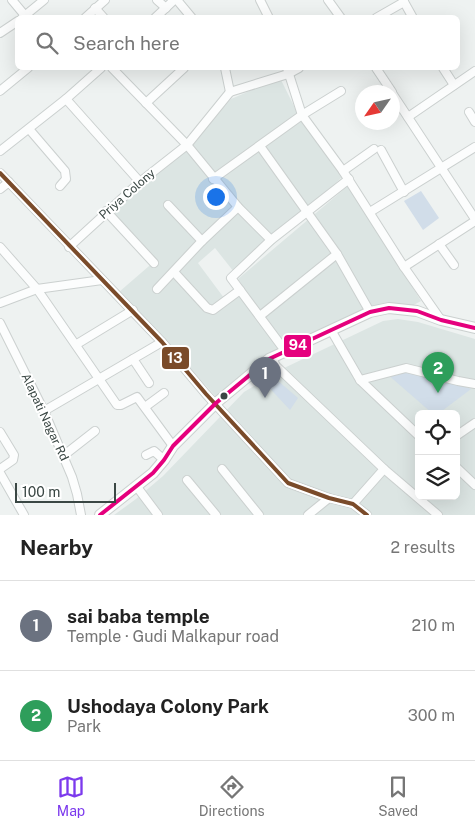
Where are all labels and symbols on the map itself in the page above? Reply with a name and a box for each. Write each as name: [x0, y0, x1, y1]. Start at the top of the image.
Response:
north arrow: [355, 85, 400, 130]
street label: Priya Colony: [96, 166, 158, 222]
your location: [203, 184, 229, 210]
line badge: 94: [283, 334, 312, 358]
text: 94: [289, 337, 307, 353]
line badge: 13: [161, 346, 190, 370]
text: 13: [167, 350, 183, 366]
pin: 2: [422, 352, 454, 393]
pin: 1: [249, 357, 281, 398]
street label: Alapati Nagar Rd: [19, 371, 71, 463]
unlabelled marker: [219, 391, 229, 401]
scale bar: [15, 480, 116, 503]

